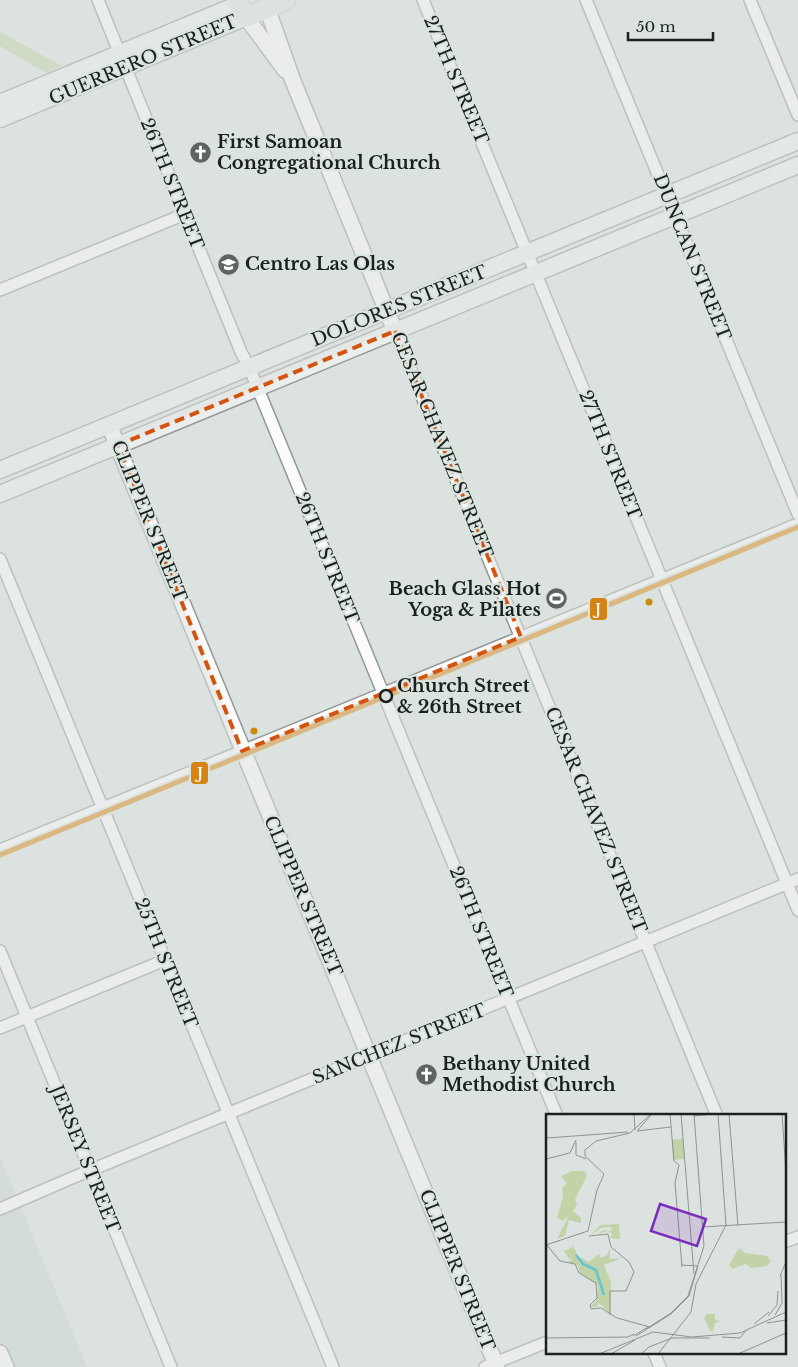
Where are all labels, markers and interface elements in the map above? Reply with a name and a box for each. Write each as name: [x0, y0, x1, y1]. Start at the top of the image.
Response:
street label: GUERRERO STREET: [46, 10, 241, 110]
scale bar: [628, 10, 713, 42]
street label: 27TH STREET: [419, 12, 493, 148]
text: 50 m: [636, 17, 676, 36]
street label: 26TH STREET: [136, 115, 209, 253]
place label: First Samoan Congregational Church: [217, 131, 441, 174]
church icon: First Samoan Congregational Church: [189, 140, 213, 164]
street label: DUNCAN STREET: [649, 171, 736, 344]
school or university icon: Centro Las Olas: [217, 252, 241, 276]
place label: Centro Las Olas: [245, 253, 395, 275]
street label: DOLORES STREET: [308, 261, 490, 351]
street label: CESAR CHAVEZ STREET: [386, 329, 498, 562]
street label: 27TH STREET: [574, 387, 646, 523]
street label: CLIPPER STREET: [107, 437, 192, 605]
street label: 26TH STREET: [291, 489, 364, 627]
place label: Beach Glass Hot Yoga & Pilates: [389, 578, 541, 621]
sports icon: Beach Glass Hot Yoga & Pilates: [545, 587, 569, 611]
line badge: J: [589, 597, 608, 621]
unlabelled marker: [644, 597, 654, 607]
text: J: [592, 600, 601, 618]
place label: Church Street & 26th Street: [397, 675, 530, 718]
marker: Church Street & 26th Street: [379, 689, 393, 703]
street label: CESAR CHAVEZ STREET: [540, 704, 652, 937]
unlabelled marker: [249, 726, 259, 736]
line badge: J: [190, 761, 209, 785]
text: J: [194, 764, 203, 782]
street label: CLIPPER STREET: [259, 812, 347, 980]
street label: 26TH STREET: [445, 863, 518, 1001]
street label: 25TH STREET: [130, 895, 202, 1032]
street label: SANCHEZ STREET: [309, 999, 489, 1089]
place label: Bethany United Methodist Church: [442, 1053, 616, 1096]
church icon: Bethany United Methodist Church: [414, 1062, 438, 1086]
street label: JERSEY STREET: [45, 1080, 125, 1237]
inset map: [546, 1114, 786, 1354]
street label: CLIPPER STREET: [415, 1186, 500, 1354]

